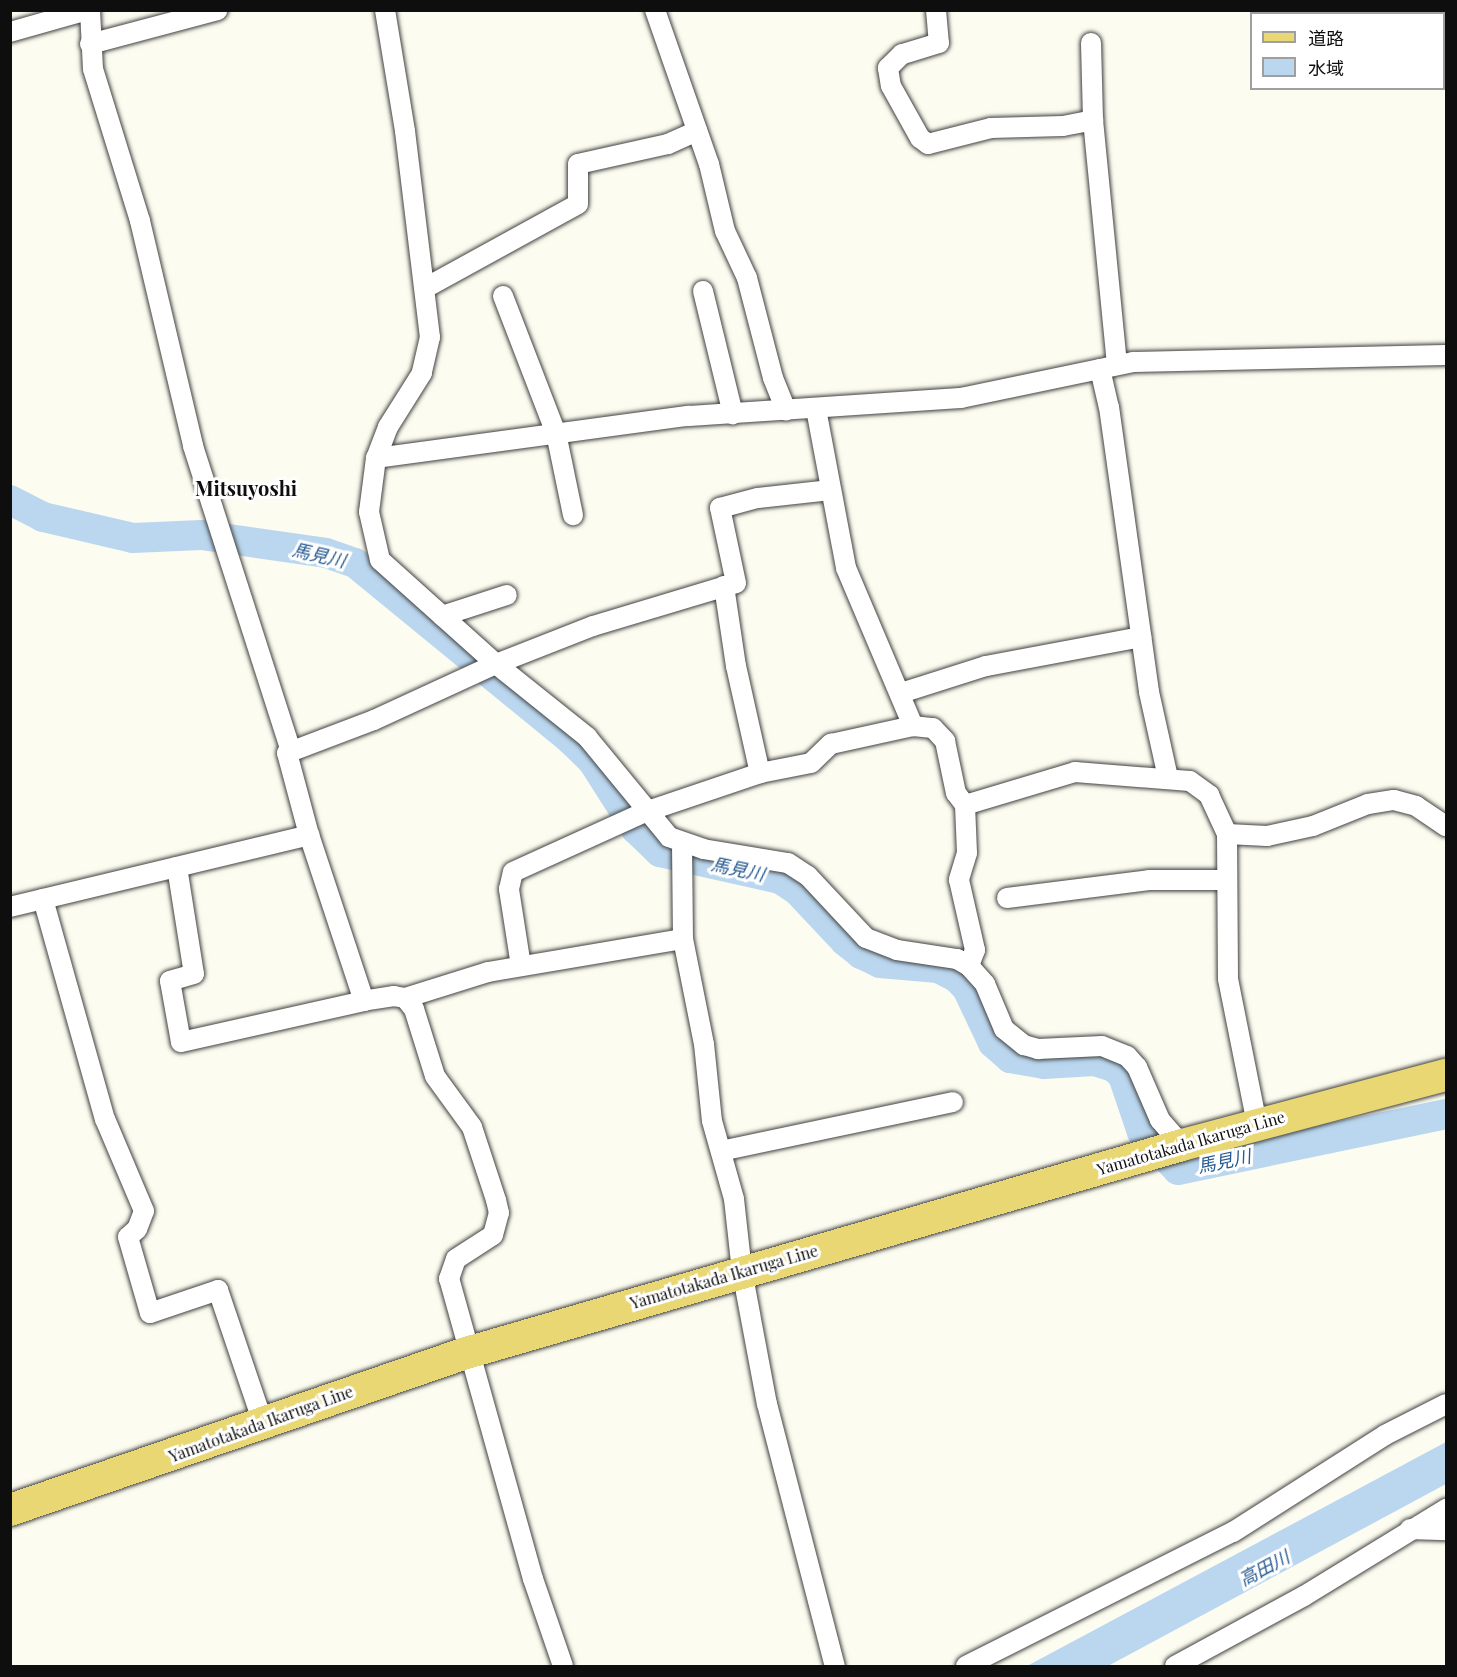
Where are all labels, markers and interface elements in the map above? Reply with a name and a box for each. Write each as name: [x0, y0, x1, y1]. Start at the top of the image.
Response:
legend: [1250, 12, 1445, 90]
text: 道路: [1308, 26, 1344, 50]
text: 水域: [1308, 56, 1344, 80]
district label: Mitsuyoshi: [195, 475, 297, 499]
water label: 馬見川: [290, 538, 348, 572]
water label: 馬見川: [709, 853, 767, 885]
street label: Yamatotakada Ikaruga Line: [1095, 1107, 1287, 1179]
water label: 馬見川: [1195, 1145, 1253, 1177]
street label: Yamatotakada Ikaruga Line: [628, 1241, 820, 1313]
street label: Yamatotakada Ikaruga Line: [166, 1382, 356, 1466]
water label: 高田川: [1235, 1546, 1293, 1590]

